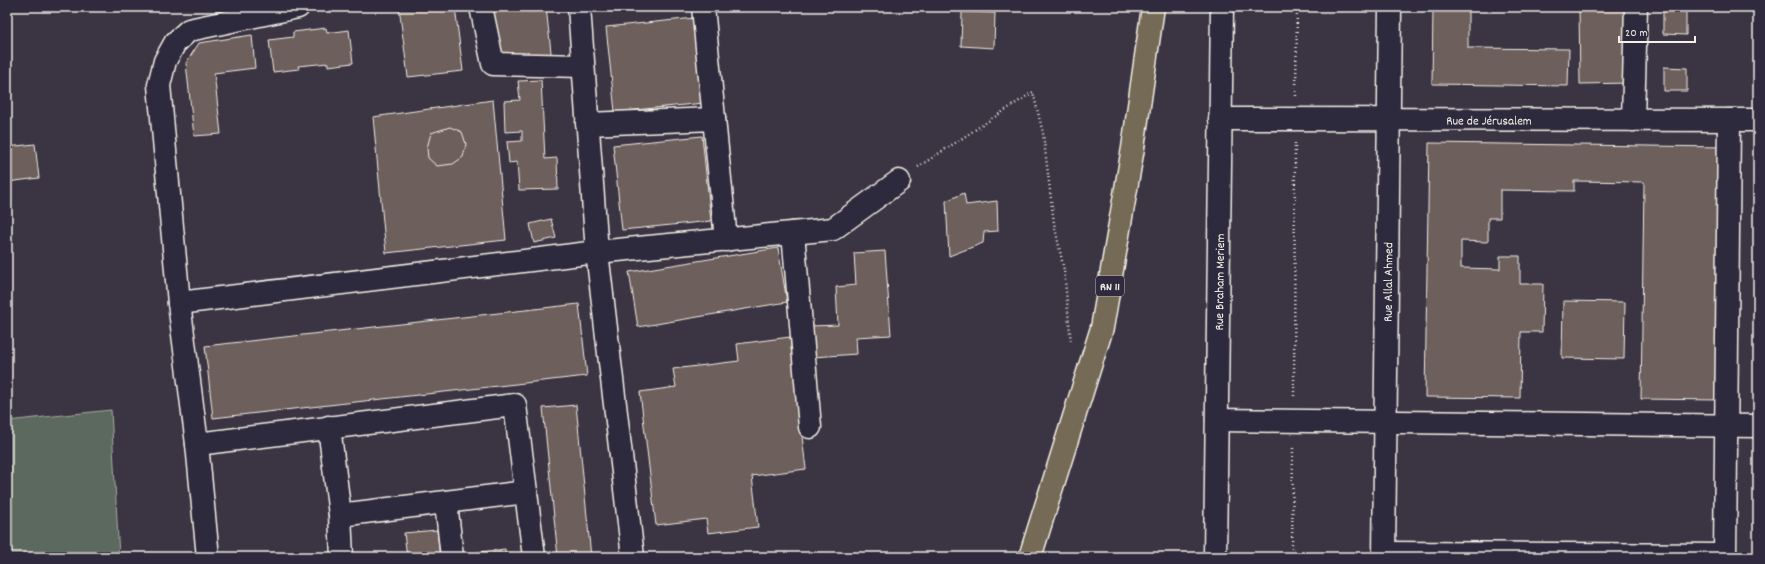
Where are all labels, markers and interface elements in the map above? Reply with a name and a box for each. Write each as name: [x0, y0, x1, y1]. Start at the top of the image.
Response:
scale bar: [1619, 18, 1695, 44]
text: 20 m: [1625, 25, 1648, 42]
street label: Rue de Jérusalem: [1446, 112, 1532, 132]
street label: Rue Braham Meriem: [1211, 233, 1231, 331]
street label: Rue Allal Ahmed: [1380, 242, 1399, 322]
road number: RN 11: [1096, 276, 1124, 296]

